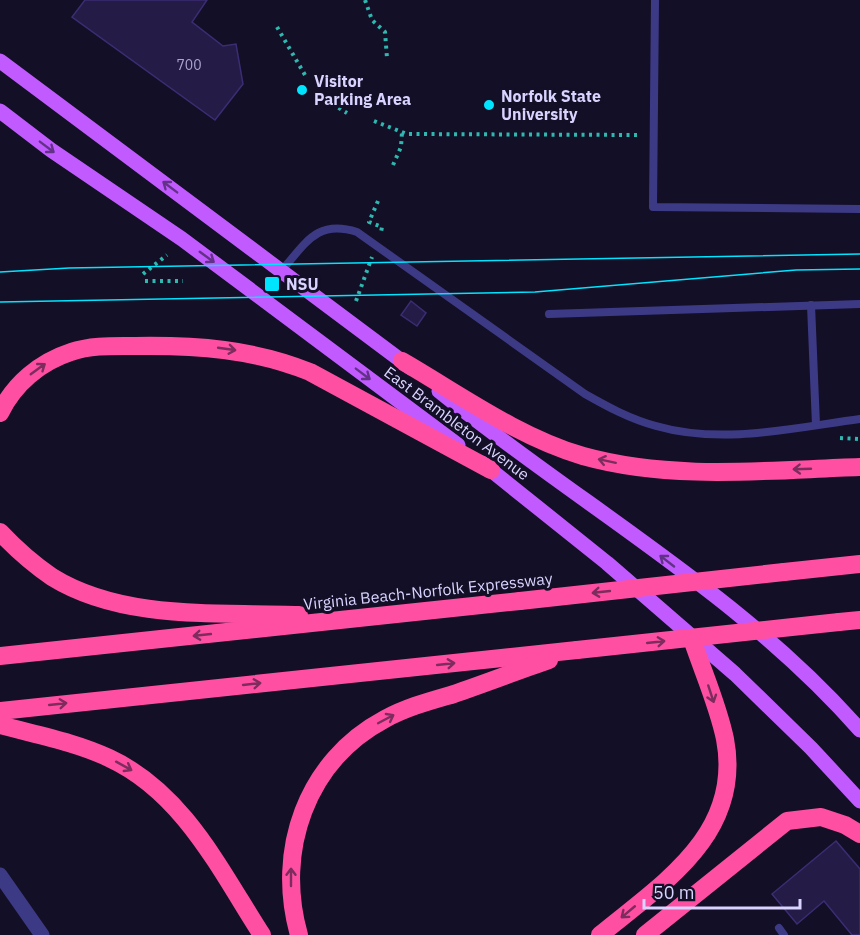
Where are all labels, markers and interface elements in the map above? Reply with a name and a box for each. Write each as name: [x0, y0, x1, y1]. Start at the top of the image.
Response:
house number: 700: [176, 56, 202, 74]
place label: Visitor Parking Area: [314, 71, 411, 109]
marker: Visitor Parking Area: [295, 83, 309, 97]
place label: Norfolk State University: [501, 86, 601, 124]
marker: Norfolk State University: [482, 98, 496, 112]
one-way arrow: [38, 140, 54, 153]
one-way arrow: [162, 181, 178, 194]
one-way arrow: [199, 251, 215, 264]
place label: NSU: [286, 274, 319, 294]
marker: NSU: [263, 275, 281, 293]
one-way arrow: [217, 344, 237, 355]
street label: East Brambleton Avenue: [380, 362, 534, 484]
one-way arrow: [29, 363, 45, 376]
one-way arrow: [355, 368, 371, 380]
one-way arrow: [598, 455, 618, 466]
one-way arrow: [792, 463, 812, 474]
one-way arrow: [660, 554, 676, 567]
street label: Virginia Beach-Norfolk Expressway: [302, 568, 554, 614]
one-way arrow: [592, 587, 611, 598]
one-way arrow: [193, 630, 213, 641]
one-way arrow: [645, 636, 665, 647]
one-way arrow: [436, 658, 456, 669]
one-way arrow: [242, 678, 262, 689]
one-way arrow: [706, 684, 717, 703]
one-way arrow: [48, 699, 68, 710]
one-way arrow: [376, 713, 394, 724]
one-way arrow: [114, 761, 132, 772]
one-way arrow: [285, 868, 297, 888]
scale bar: [644, 872, 800, 910]
text: 50 m: [653, 881, 695, 904]
one-way arrow: [621, 905, 636, 919]

